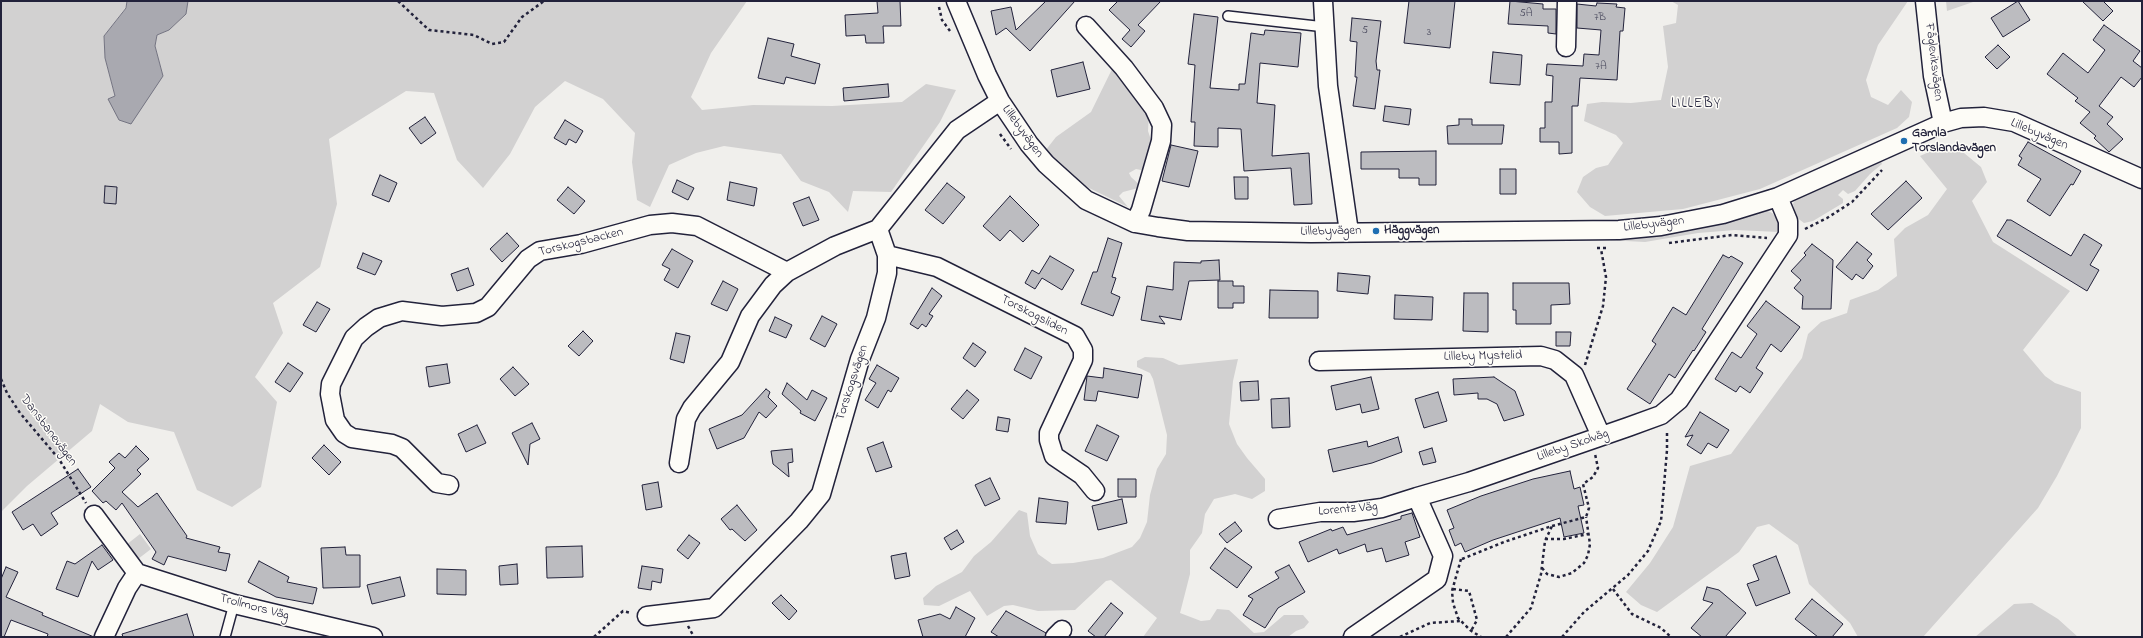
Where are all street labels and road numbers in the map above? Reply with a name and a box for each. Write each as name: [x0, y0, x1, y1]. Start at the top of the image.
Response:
street label: Fågleviksvägen: [1920, 22, 1946, 102]
street label: Lillebyvägen: [998, 103, 1046, 161]
street label: Lillebyvägen: [2008, 116, 2070, 154]
street label: Lillebyvägen: [1623, 214, 1685, 236]
street label: Lillebyvägen: [1300, 224, 1362, 240]
street label: Torskogsbacken: [537, 225, 625, 261]
street label: Torskogsliden: [998, 292, 1070, 340]
street label: Torskogsvägen: [833, 343, 873, 423]
street label: Lilleby Mystelid: [1444, 349, 1522, 365]
street label: Dansbanevägen: [16, 392, 80, 470]
street label: Lilleby Skolväg: [1535, 426, 1611, 466]
street label: Lorentz Väg: [1318, 500, 1378, 520]
street label: Trollmors Väg: [217, 591, 291, 625]

